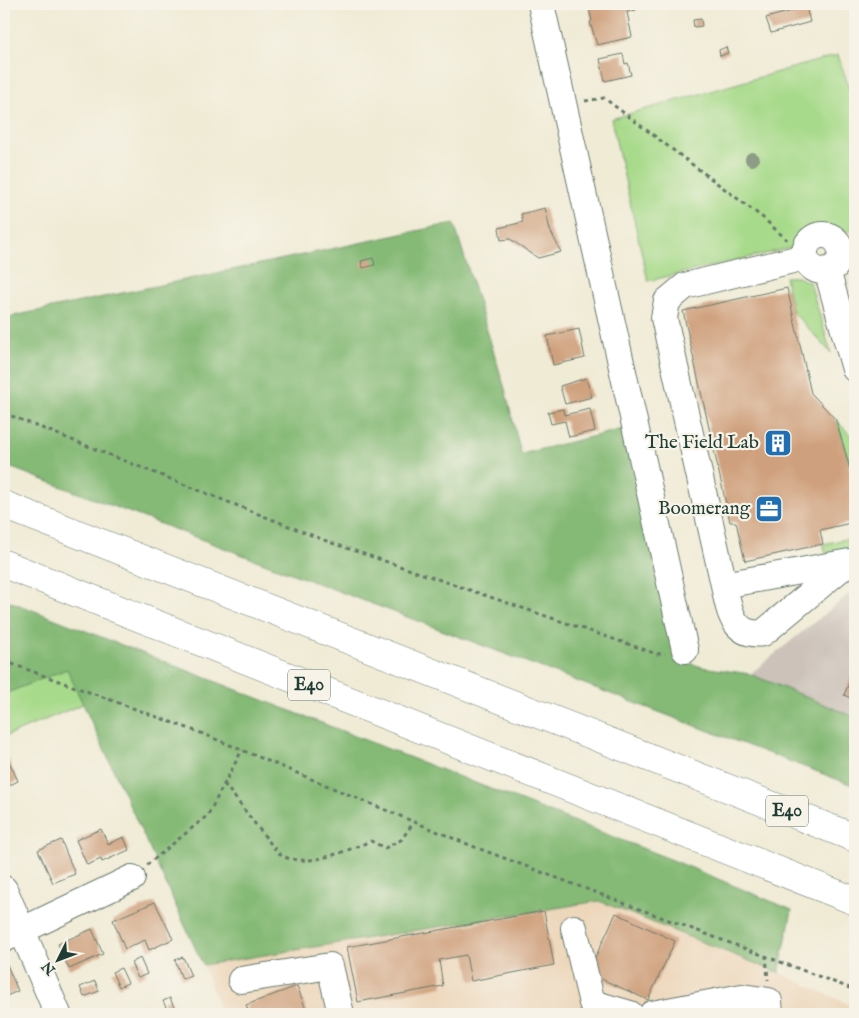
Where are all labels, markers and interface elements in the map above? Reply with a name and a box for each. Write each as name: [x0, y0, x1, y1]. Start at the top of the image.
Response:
building icon: The Field Lab: [763, 428, 793, 458]
place label: The Field Lab: [645, 431, 759, 455]
office icon: Boomerang: [754, 494, 784, 524]
place label: Boomerang: [658, 497, 751, 521]
road number: E40: [288, 670, 330, 700]
road number: E40: [766, 796, 808, 826]
north arrow: [32, 936, 82, 986]
text: N: [38, 958, 60, 979]

